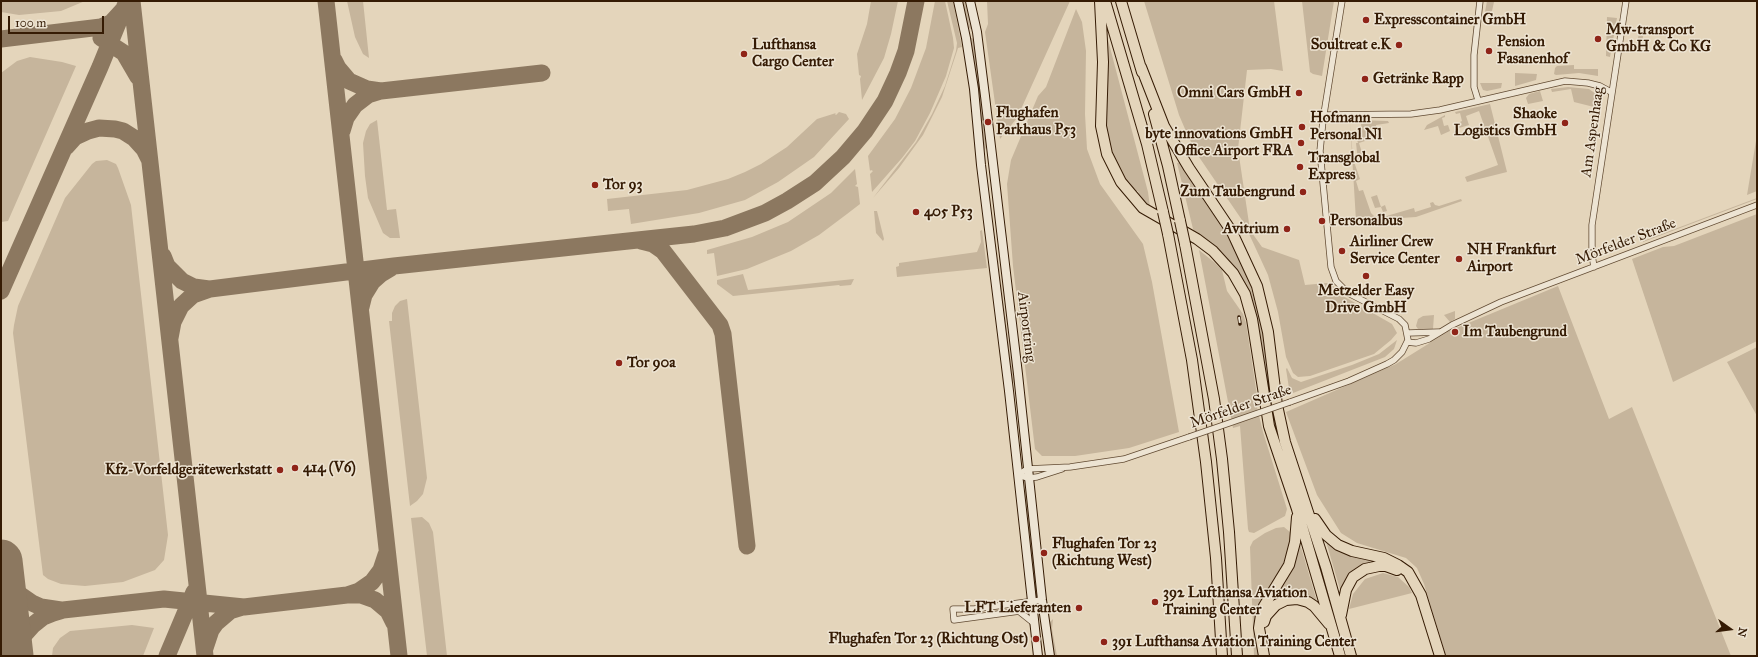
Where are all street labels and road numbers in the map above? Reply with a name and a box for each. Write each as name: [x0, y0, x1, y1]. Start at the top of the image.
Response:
street label: Am Aspenhaag: [1578, 86, 1608, 178]
street label: Mörfelder Straße: [1573, 215, 1679, 269]
street label: Airportring: [1013, 291, 1039, 363]
street label: Mörfelder Straße: [1188, 381, 1294, 433]

